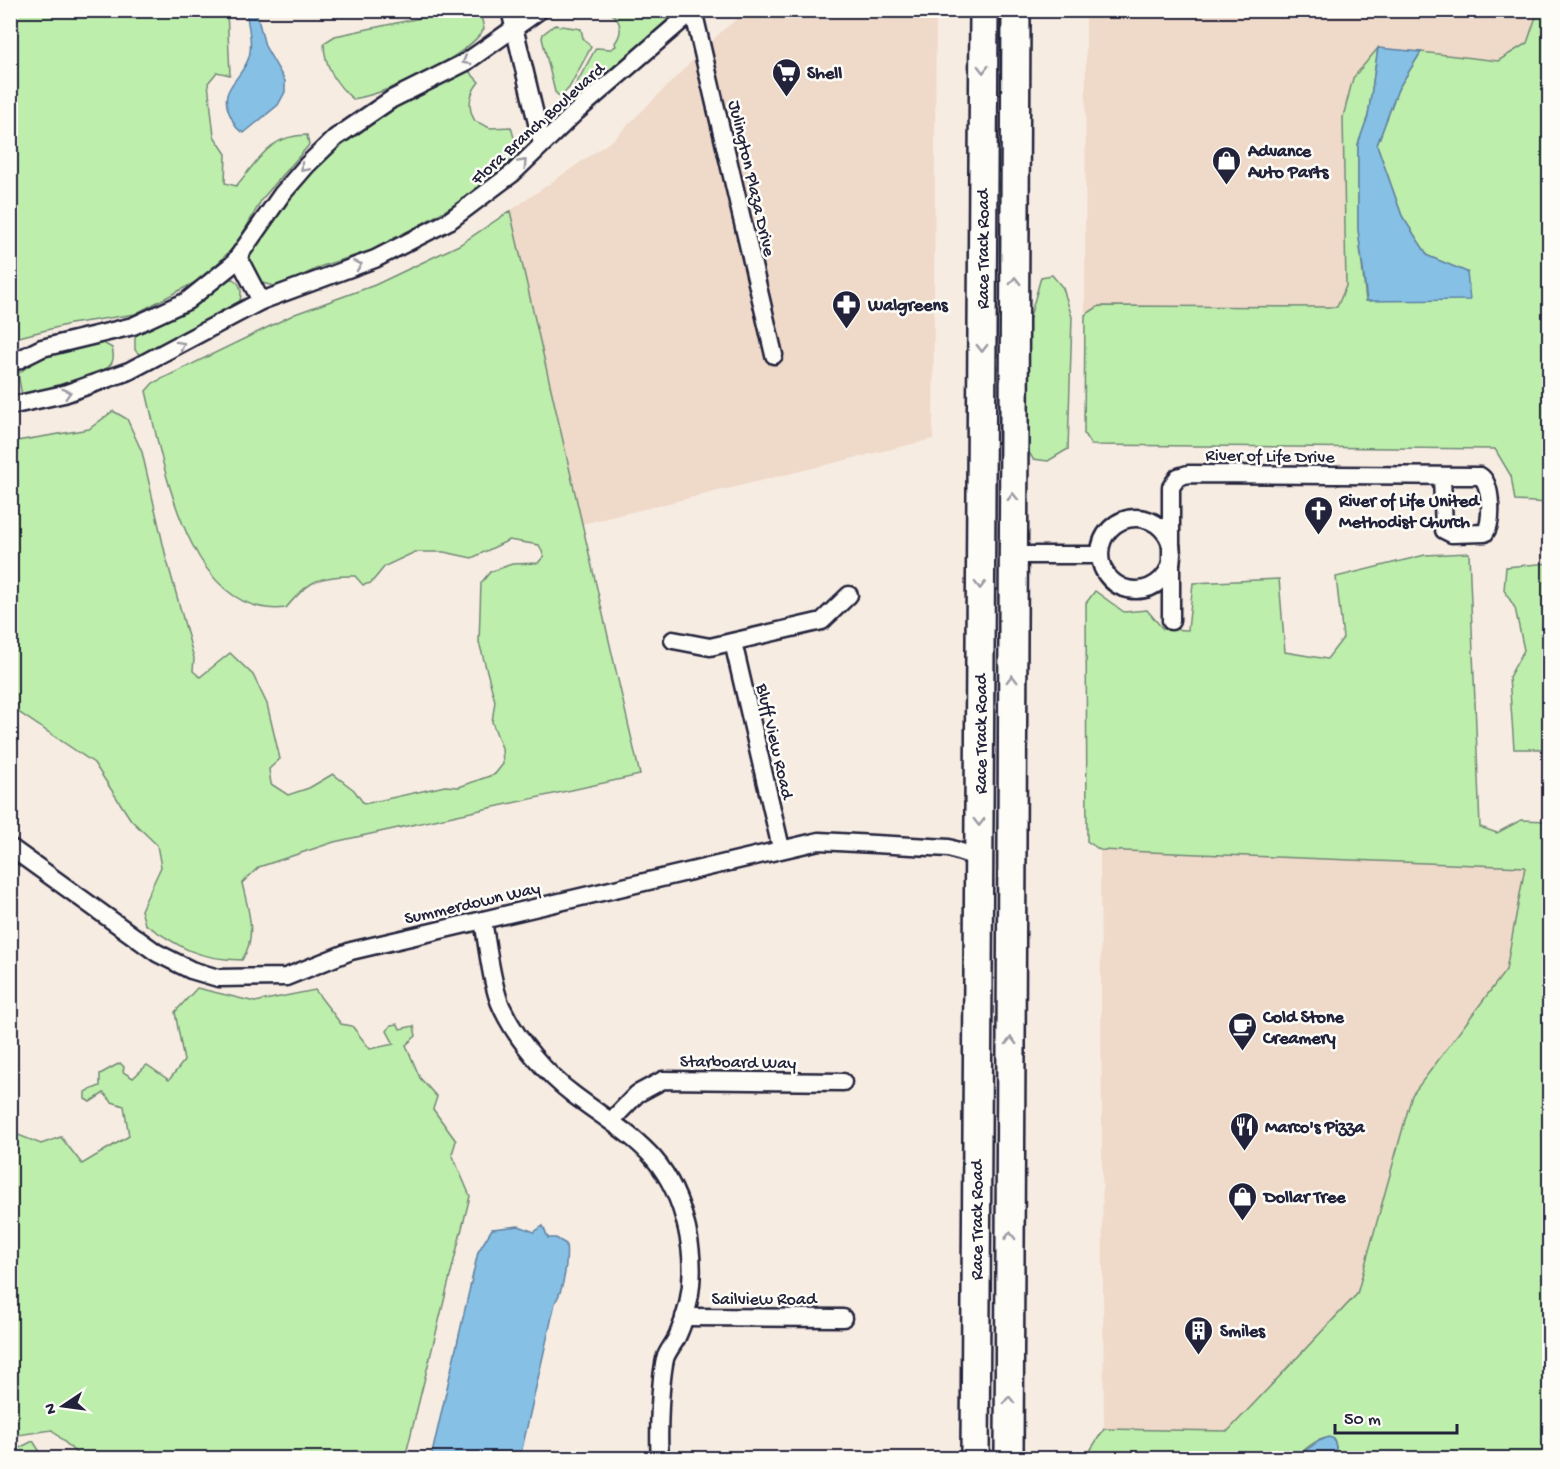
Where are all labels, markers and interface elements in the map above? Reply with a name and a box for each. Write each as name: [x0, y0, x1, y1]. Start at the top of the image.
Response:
one-way arrow: [462, 54, 472, 65]
supermarket icon: Shell: [770, 56, 802, 98]
street label: Flora Branch Boulevard: [467, 58, 611, 191]
place label: Shell: [807, 64, 842, 85]
one-way arrow: [977, 64, 990, 73]
street label: Julington Plaza Drive: [722, 99, 779, 259]
place label: Advance Auto Parts: [1247, 142, 1330, 184]
shop icon: Advance Auto Parts: [1211, 144, 1243, 186]
one-way arrow: [516, 159, 527, 169]
one-way arrow: [300, 161, 311, 172]
street label: Race Track Road: [974, 187, 995, 309]
one-way arrow: [352, 259, 363, 272]
one-way arrow: [1009, 276, 1021, 285]
pharmacy icon: Walgreens: [831, 288, 863, 330]
place label: Walgreens: [867, 296, 949, 317]
one-way arrow: [175, 341, 185, 352]
one-way arrow: [976, 343, 988, 352]
one-way arrow: [61, 388, 72, 400]
street label: River of Life Drive: [1205, 446, 1335, 469]
one-way arrow: [1007, 492, 1019, 501]
place label: River of Life United Methodist Church: [1338, 492, 1481, 534]
church icon: River of Life United Methodist Church: [1302, 494, 1334, 536]
one-way arrow: [974, 580, 986, 589]
street label: Race Track Road: [972, 672, 993, 794]
one-way arrow: [1006, 674, 1018, 683]
street label: Bluff View Road: [750, 681, 797, 803]
one-way arrow: [973, 817, 985, 826]
street label: Summerdown Way: [403, 879, 543, 930]
place label: Cold Stone Creamery: [1262, 1008, 1344, 1050]
cafe icon: Cold Stone Creamery: [1226, 1010, 1258, 1052]
one-way arrow: [1005, 1037, 1017, 1046]
street label: Starboard Way: [680, 1052, 796, 1075]
restaurant icon: Marco's Pizza: [1228, 1110, 1260, 1152]
place label: Marco's Pizza: [1265, 1118, 1365, 1139]
street label: Race Track Road: [968, 1158, 989, 1280]
shop icon: Dollar Tree: [1227, 1180, 1259, 1222]
place label: Dollar Tree: [1262, 1188, 1346, 1209]
one-way arrow: [1004, 1232, 1016, 1241]
street label: Sailview Road: [712, 1290, 818, 1311]
building icon: Smiles: [1183, 1314, 1215, 1356]
place label: Smiles: [1220, 1322, 1266, 1343]
north arrow: [33, 1376, 93, 1436]
one-way arrow: [1003, 1396, 1015, 1405]
scale bar: [1335, 1397, 1456, 1435]
text: N: [41, 1401, 62, 1416]
text: 50 m: [1344, 1410, 1381, 1431]

